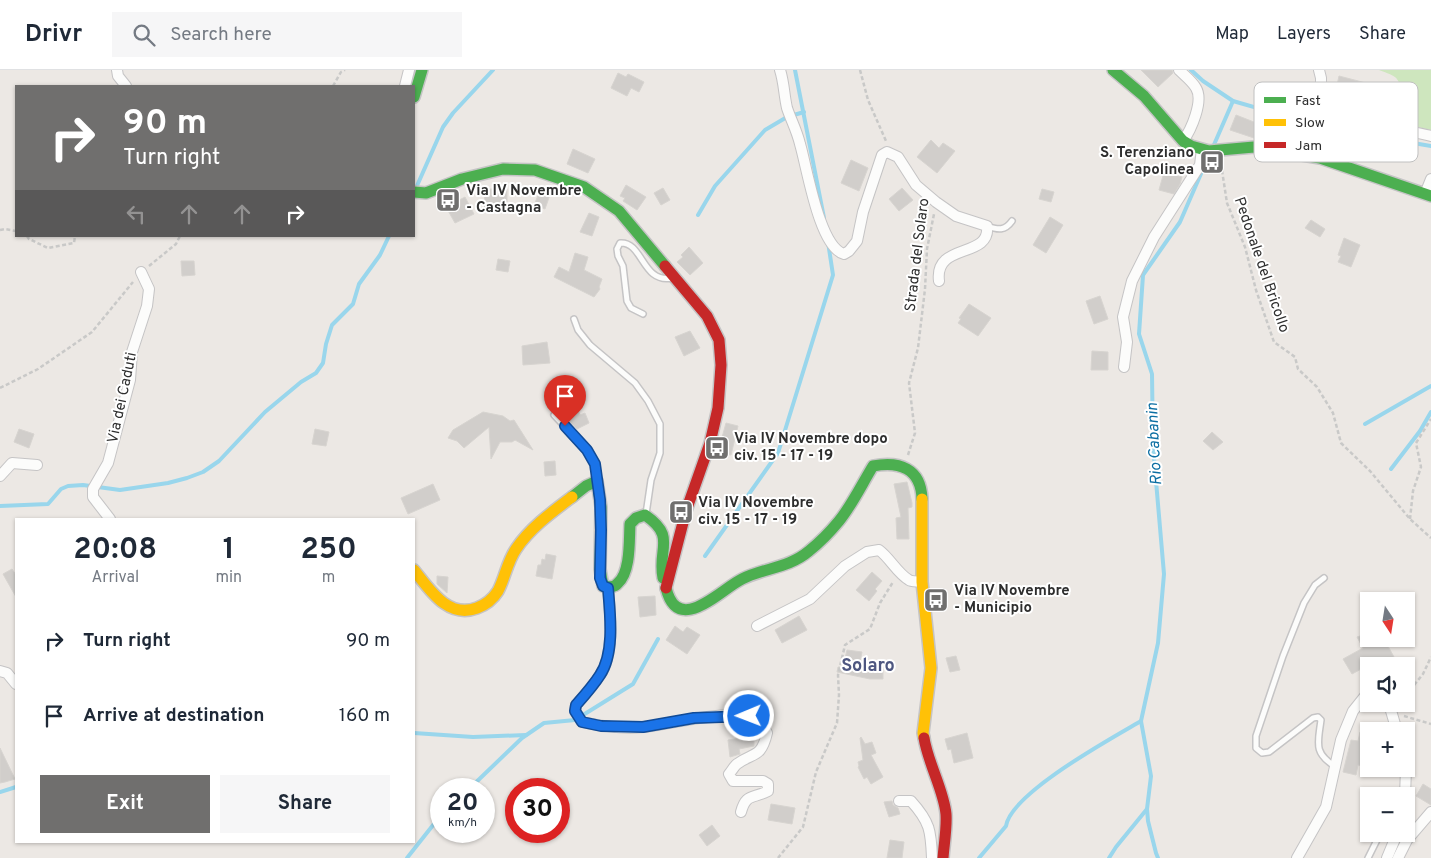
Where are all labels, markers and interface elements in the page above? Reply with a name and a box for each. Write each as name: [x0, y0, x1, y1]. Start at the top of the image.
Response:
search box: [112, 12, 462, 57]
text: Drivr: [25, 20, 82, 50]
icon: search: [130, 21, 158, 49]
text: Search here: [170, 23, 272, 47]
text: Map: [1215, 23, 1249, 46]
text: Layers: [1277, 23, 1331, 46]
text: Share: [1359, 23, 1406, 46]
legend: [1254, 82, 1418, 162]
text: Fast: [1295, 93, 1321, 110]
text: 90 m: [123, 102, 207, 146]
icon: right: [40, 105, 105, 170]
text: Slow: [1295, 115, 1325, 132]
text: Jam: [1295, 138, 1322, 155]
place label: S. Terenziano Capolinea: [1100, 144, 1194, 180]
text: Turn right: [123, 145, 220, 172]
bus stop icon: S. Terenziano Capolinea: [1199, 149, 1225, 175]
place label: Via IV Novembre - Castagna: [466, 182, 582, 218]
bus stop icon: Via IV Novembre - Castagna: [435, 187, 461, 213]
street label: Pedonale del Bricollo: [1229, 195, 1293, 335]
street label: Strada del Solaro: [902, 197, 934, 313]
icon: left: [122, 200, 150, 228]
icon: ahead: [175, 200, 203, 228]
icon: ahead: [228, 200, 256, 228]
icon: right: [281, 200, 309, 228]
street label: Via dei Caduti: [104, 351, 142, 445]
pin: [544, 375, 586, 426]
icon: arrive: [551, 382, 579, 410]
water label: Rio Cabanin: [1143, 402, 1167, 486]
place label: Via IV Novembre dopo civ. 15 - 17 - 19: [734, 430, 888, 466]
bus stop icon: Via IV Novembre dopo civ. 15 - 17 - 19: [704, 435, 730, 461]
place label: Via IV Novembre civ. 15 - 17 - 19: [698, 494, 814, 530]
bus stop icon: Via IV Novembre civ. 15 - 17 - 19: [668, 499, 694, 525]
text: 20:08: [73, 532, 157, 569]
text: 1: [223, 532, 235, 569]
text: 250: [300, 532, 357, 569]
text: Arrival: [91, 568, 139, 588]
text: min: [216, 568, 242, 588]
text: m: [322, 568, 335, 588]
place label: Via IV Novembre - Municipio: [954, 582, 1070, 618]
bus stop icon: Via IV Novembre - Municipio: [923, 587, 949, 613]
north arrow: [1360, 592, 1415, 648]
map controls: [1360, 592, 1415, 842]
icon: right: [40, 627, 68, 655]
text: Turn right: [83, 629, 171, 653]
text: 90 m: [346, 629, 390, 653]
district label: Solaro: [841, 655, 895, 678]
button: sound: [1360, 657, 1415, 712]
position arrow: [722, 689, 774, 741]
icon: arrive: [40, 702, 68, 730]
text: Arrive at destination: [83, 704, 264, 728]
text: 160 m: [339, 704, 390, 728]
button: +: [1360, 722, 1415, 777]
button: Exit: [40, 775, 210, 833]
button: Share: [220, 775, 390, 833]
speed limit sign: 30: [505, 778, 570, 843]
button: −: [1360, 787, 1415, 842]
text: 20: [447, 788, 478, 820]
text: km/h: [448, 815, 477, 831]

